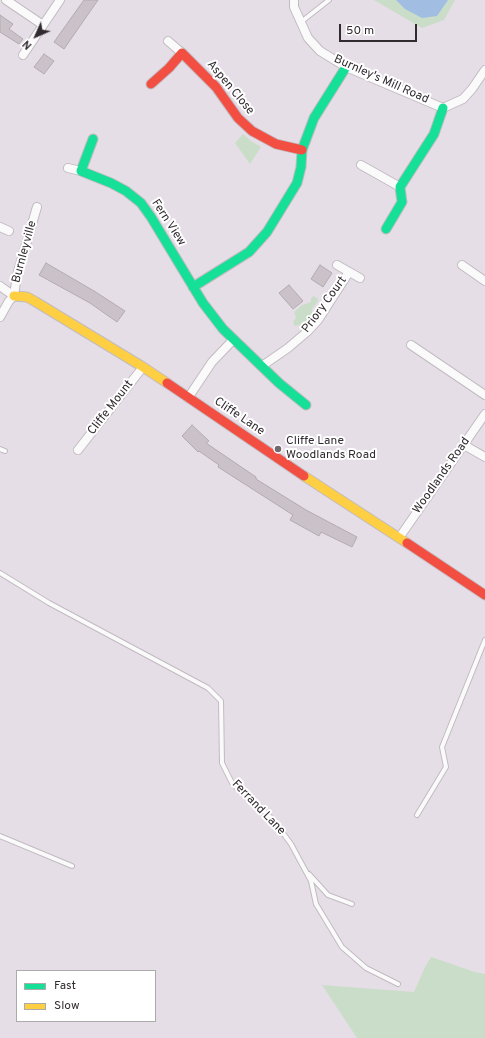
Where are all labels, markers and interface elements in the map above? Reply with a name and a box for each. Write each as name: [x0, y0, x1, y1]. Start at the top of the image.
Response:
north arrow: [16, 16, 56, 56]
scale bar: [341, 16, 419, 42]
text: 50 m: [346, 23, 374, 39]
text: N: [20, 37, 35, 52]
street label: Burnley's Mill Road: [331, 53, 431, 107]
street label: Aspen Close: [203, 58, 257, 118]
street label: Fern View: [148, 197, 188, 249]
street label: Burnleyville: [10, 219, 40, 285]
street label: Priory Court: [300, 274, 350, 336]
street label: Cliffe Mount: [85, 378, 137, 438]
street label: Cliffe Lane: [211, 395, 267, 439]
place label: Cliffe Lane Woodlands Road: [286, 435, 376, 463]
street label: Woodlands Road: [410, 435, 474, 517]
marker: Cliffe Lane Woodlands Road: [273, 444, 283, 454]
street label: Ferrand Lane: [228, 777, 288, 839]
legend: [16, 970, 156, 1022]
text: Fast: [54, 978, 76, 994]
text: Slow: [54, 998, 80, 1014]

